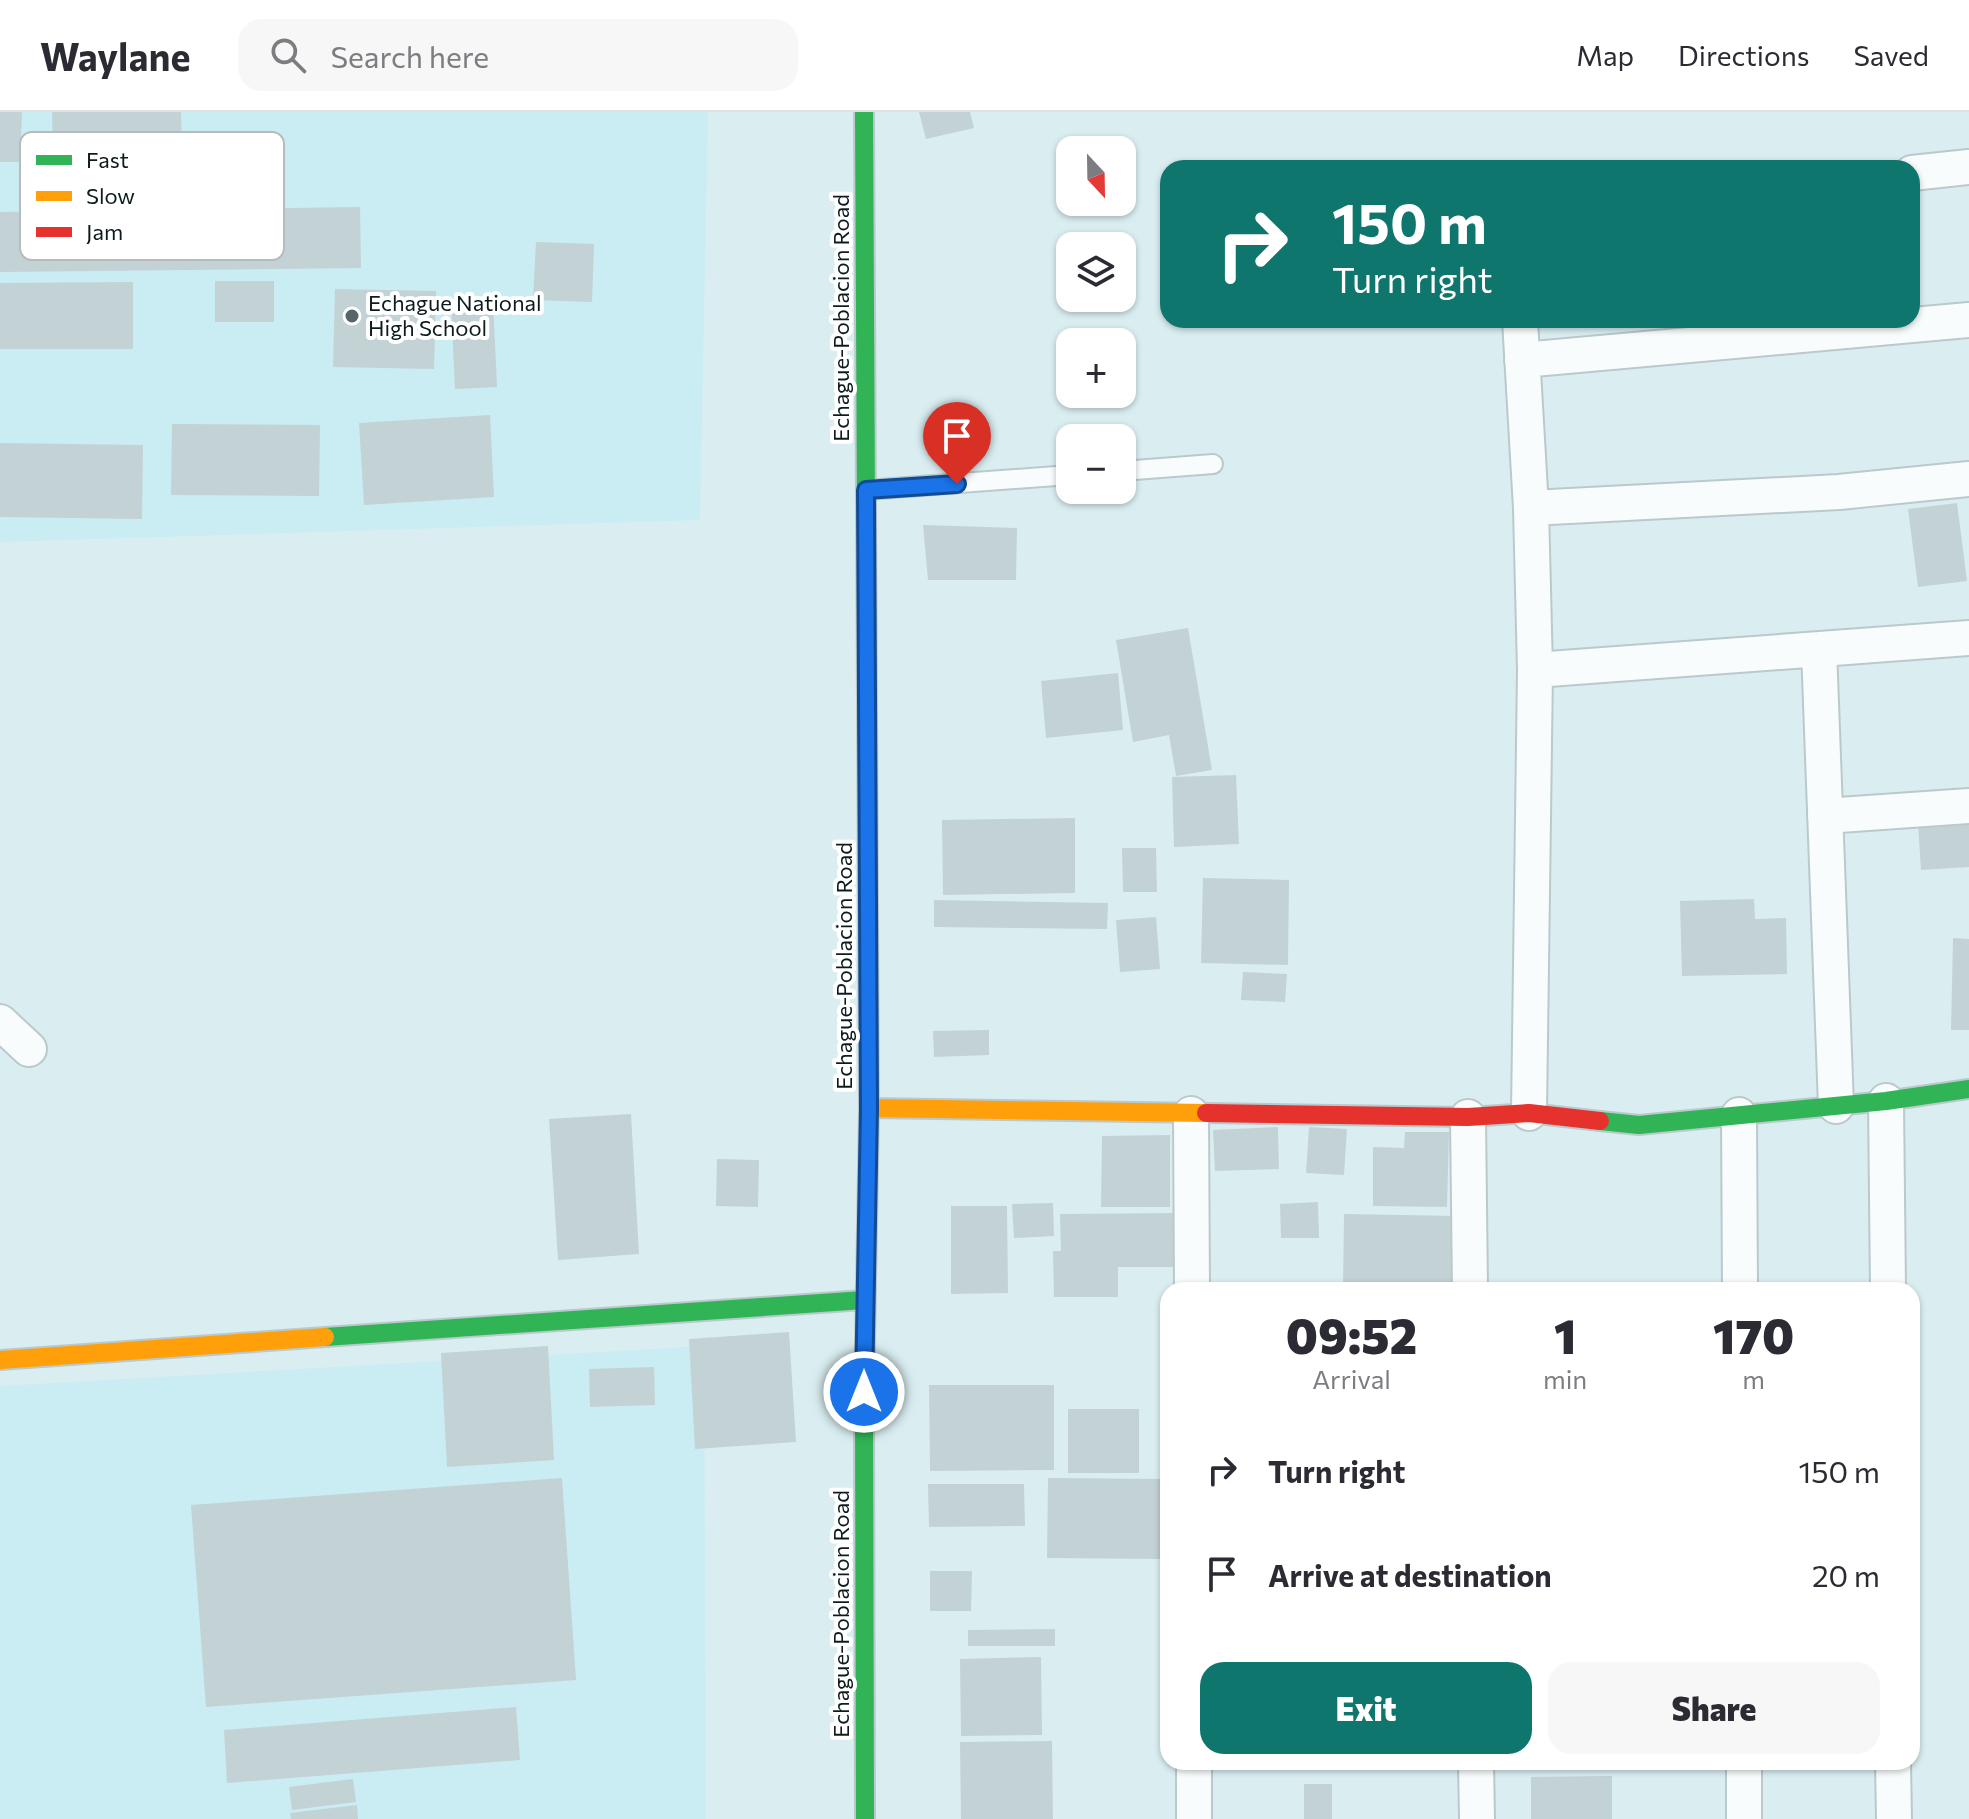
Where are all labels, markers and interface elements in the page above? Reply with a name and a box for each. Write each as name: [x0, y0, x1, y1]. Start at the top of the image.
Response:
search box: [238, 19, 798, 91]
text: Waylane: [40, 32, 190, 79]
icon: search: [266, 33, 310, 77]
text: Search here: [330, 37, 489, 74]
text: Map: [1576, 38, 1634, 72]
text: Directions: [1678, 38, 1809, 72]
text: Saved: [1853, 38, 1929, 72]
legend: [20, 132, 284, 260]
north arrow: [1056, 136, 1136, 216]
map controls: [1056, 136, 1136, 504]
text: Fast: [86, 146, 129, 173]
text: Slow: [86, 182, 135, 209]
text: 150 m: [1332, 187, 1487, 256]
icon: right: [1200, 192, 1304, 296]
street label: Echague-Poblacion Road: [827, 194, 854, 442]
text: Jam: [86, 218, 123, 245]
button: layers: [1056, 232, 1136, 312]
text: Turn right: [1332, 256, 1493, 300]
place label: Echague National High School: [368, 289, 542, 341]
marker: Echague National High School: [343, 307, 361, 325]
button: +: [1056, 328, 1136, 408]
pin: [923, 402, 991, 484]
icon: arrive: [935, 414, 979, 458]
button: −: [1056, 424, 1136, 504]
street label: Echague-Poblacion Road: [830, 842, 857, 1090]
text: 09:52: [1286, 1305, 1417, 1364]
text: 1: [1554, 1305, 1576, 1364]
text: 170: [1713, 1305, 1794, 1364]
position arrow: [822, 1350, 906, 1434]
text: Arrival: [1312, 1363, 1391, 1394]
text: min: [1543, 1363, 1587, 1394]
text: m: [1742, 1363, 1765, 1394]
icon: right: [1200, 1448, 1244, 1492]
text: Turn right: [1268, 1452, 1405, 1489]
text: 150 m: [1798, 1452, 1880, 1489]
street label: Echague-Poblacion Road: [827, 1490, 854, 1738]
icon: arrive: [1200, 1552, 1244, 1596]
text: Arrive at destination: [1268, 1556, 1552, 1593]
text: 20 m: [1812, 1556, 1880, 1593]
button: Exit: [1200, 1662, 1532, 1754]
button: Share: [1548, 1662, 1880, 1754]

